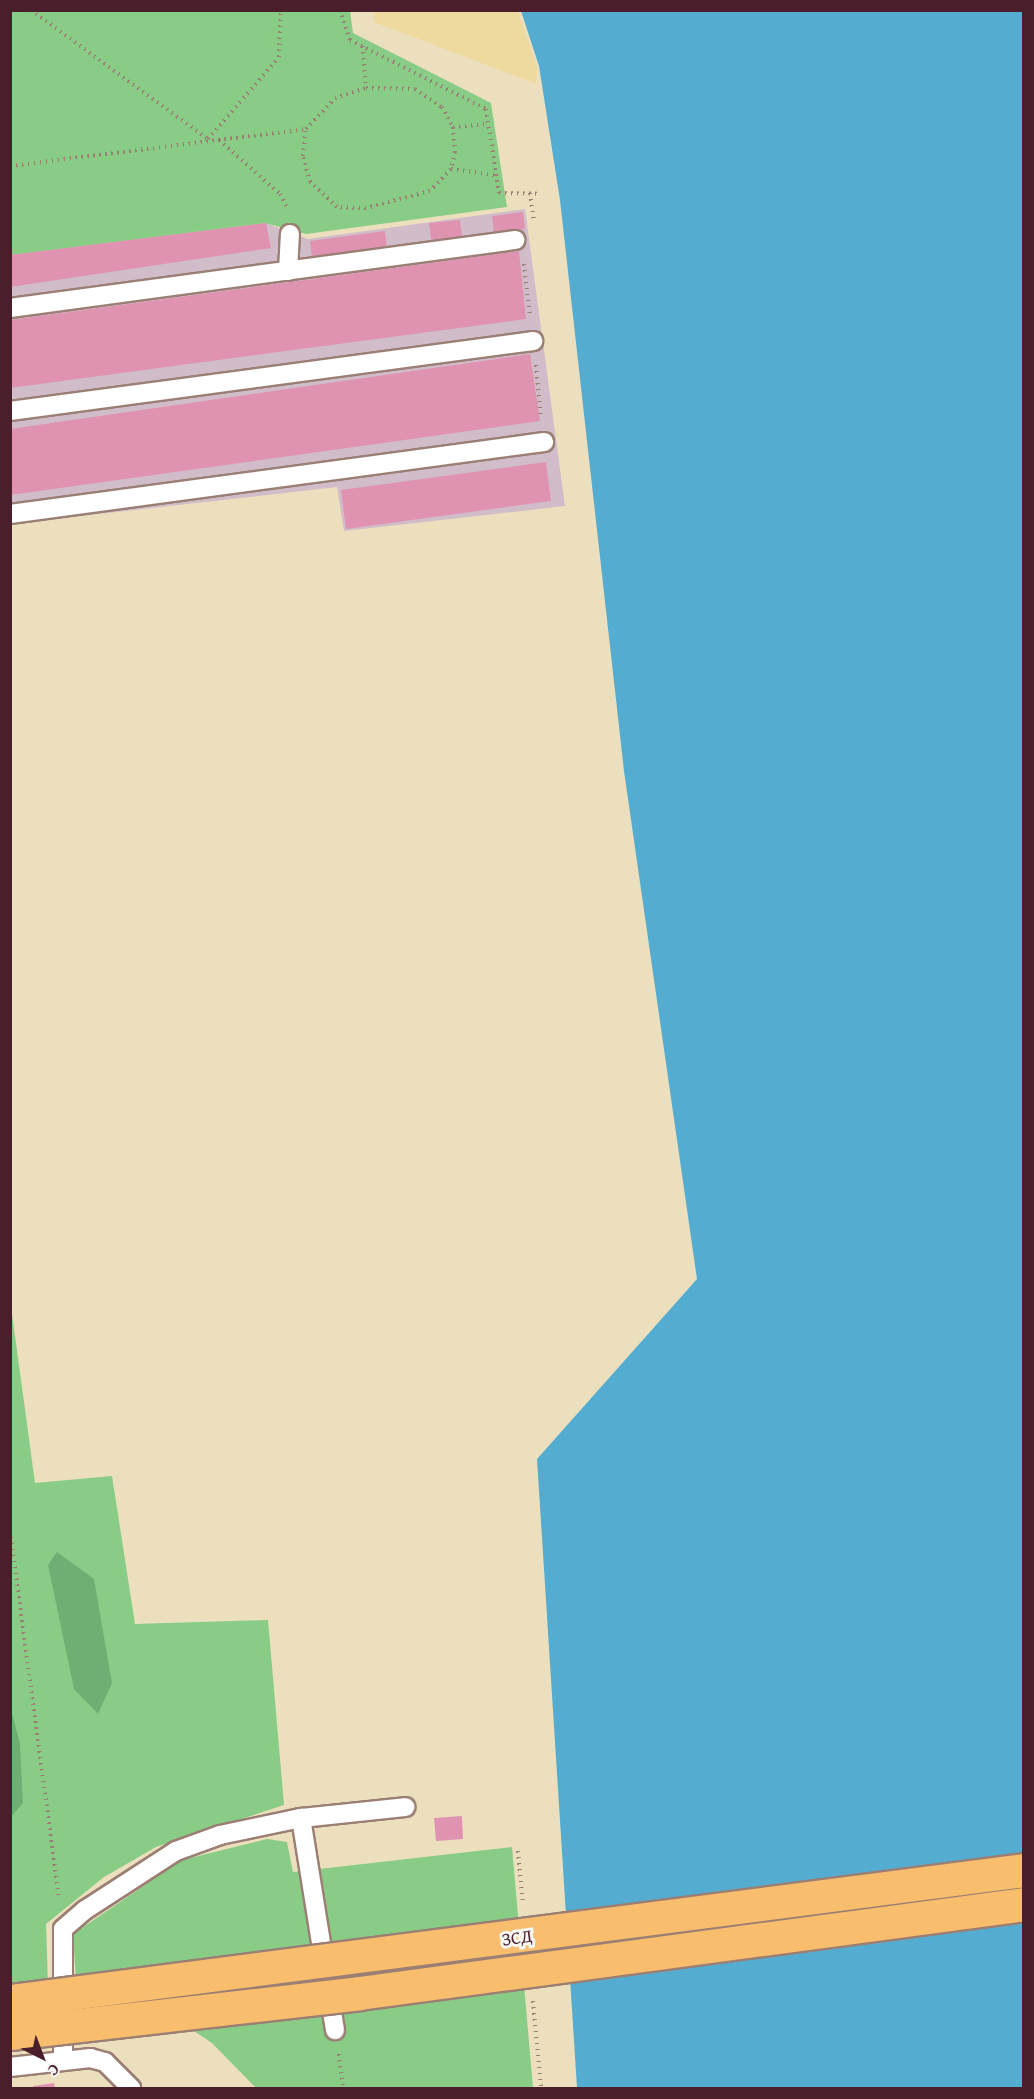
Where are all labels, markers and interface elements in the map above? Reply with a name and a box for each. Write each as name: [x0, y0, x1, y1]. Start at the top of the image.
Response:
street label: ЗСД: [500, 1925, 534, 1951]
north arrow: [12, 2027, 72, 2087]
text: С: [43, 2058, 65, 2082]

